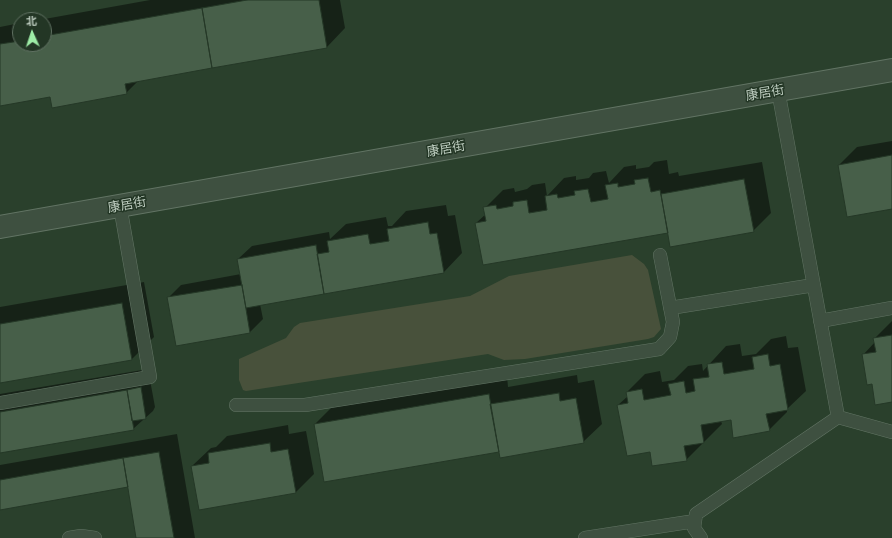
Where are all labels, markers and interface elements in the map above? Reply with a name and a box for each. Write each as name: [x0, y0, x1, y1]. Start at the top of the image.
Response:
north arrow: [12, 12, 52, 52]
text: 北: [26, 14, 37, 28]
street label: 康居街: [744, 82, 786, 104]
street label: 康居街: [425, 138, 467, 160]
street label: 康居街: [106, 194, 148, 216]

